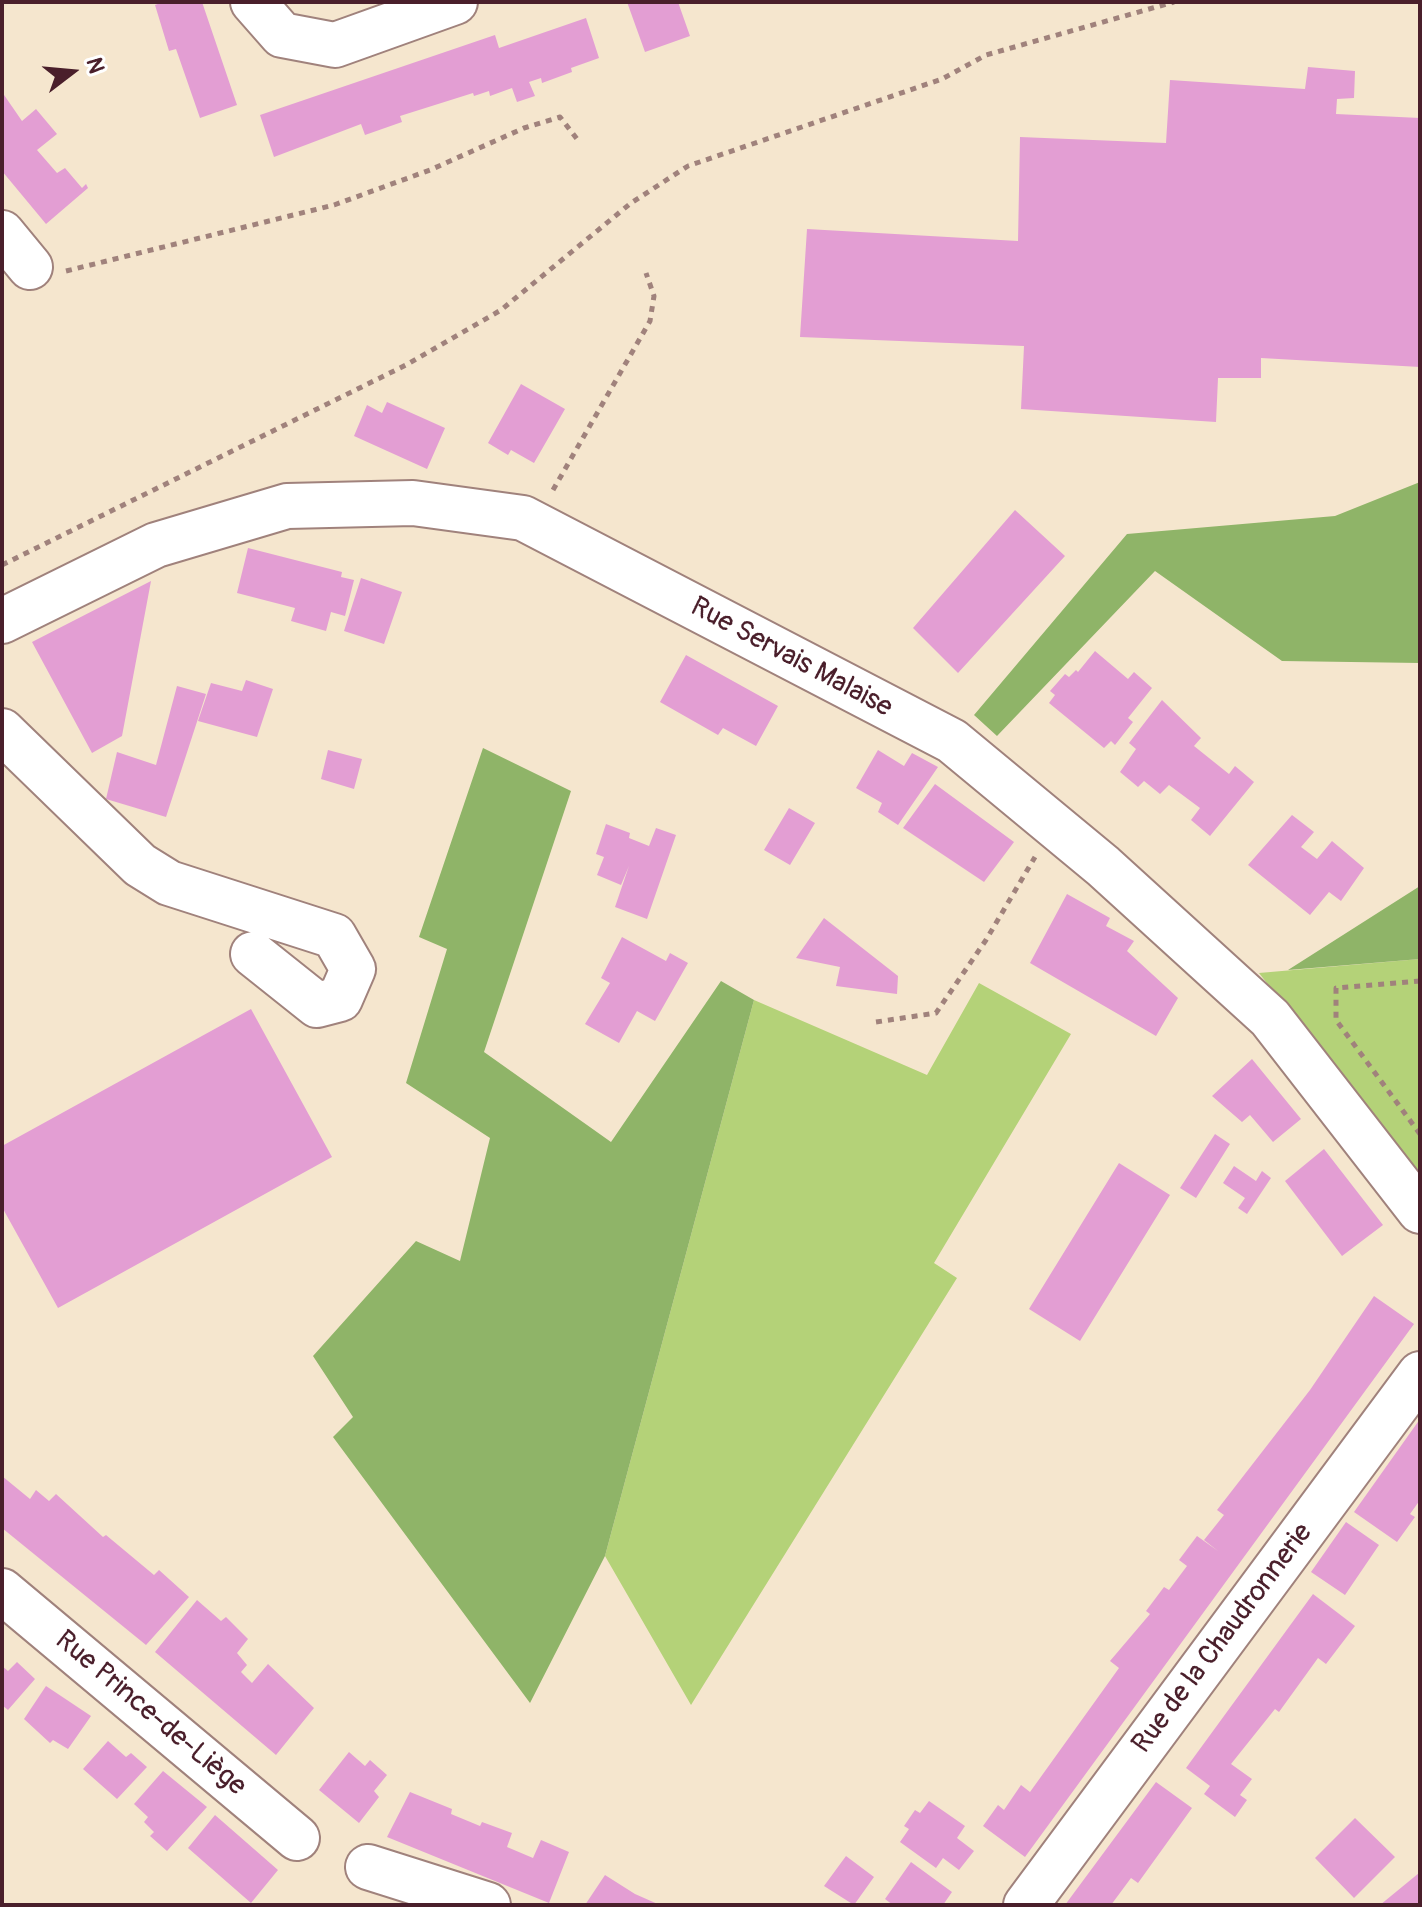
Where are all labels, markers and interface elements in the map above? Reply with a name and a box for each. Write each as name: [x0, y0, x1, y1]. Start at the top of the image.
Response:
north arrow: [32, 32, 112, 112]
text: N: [80, 54, 111, 76]
street label: Rue Servais Malaise: [684, 591, 898, 725]
street label: Rue de la Chaudronnerie: [1126, 1517, 1320, 1761]
street label: Rue Prince-de-Liège: [48, 1624, 252, 1804]

